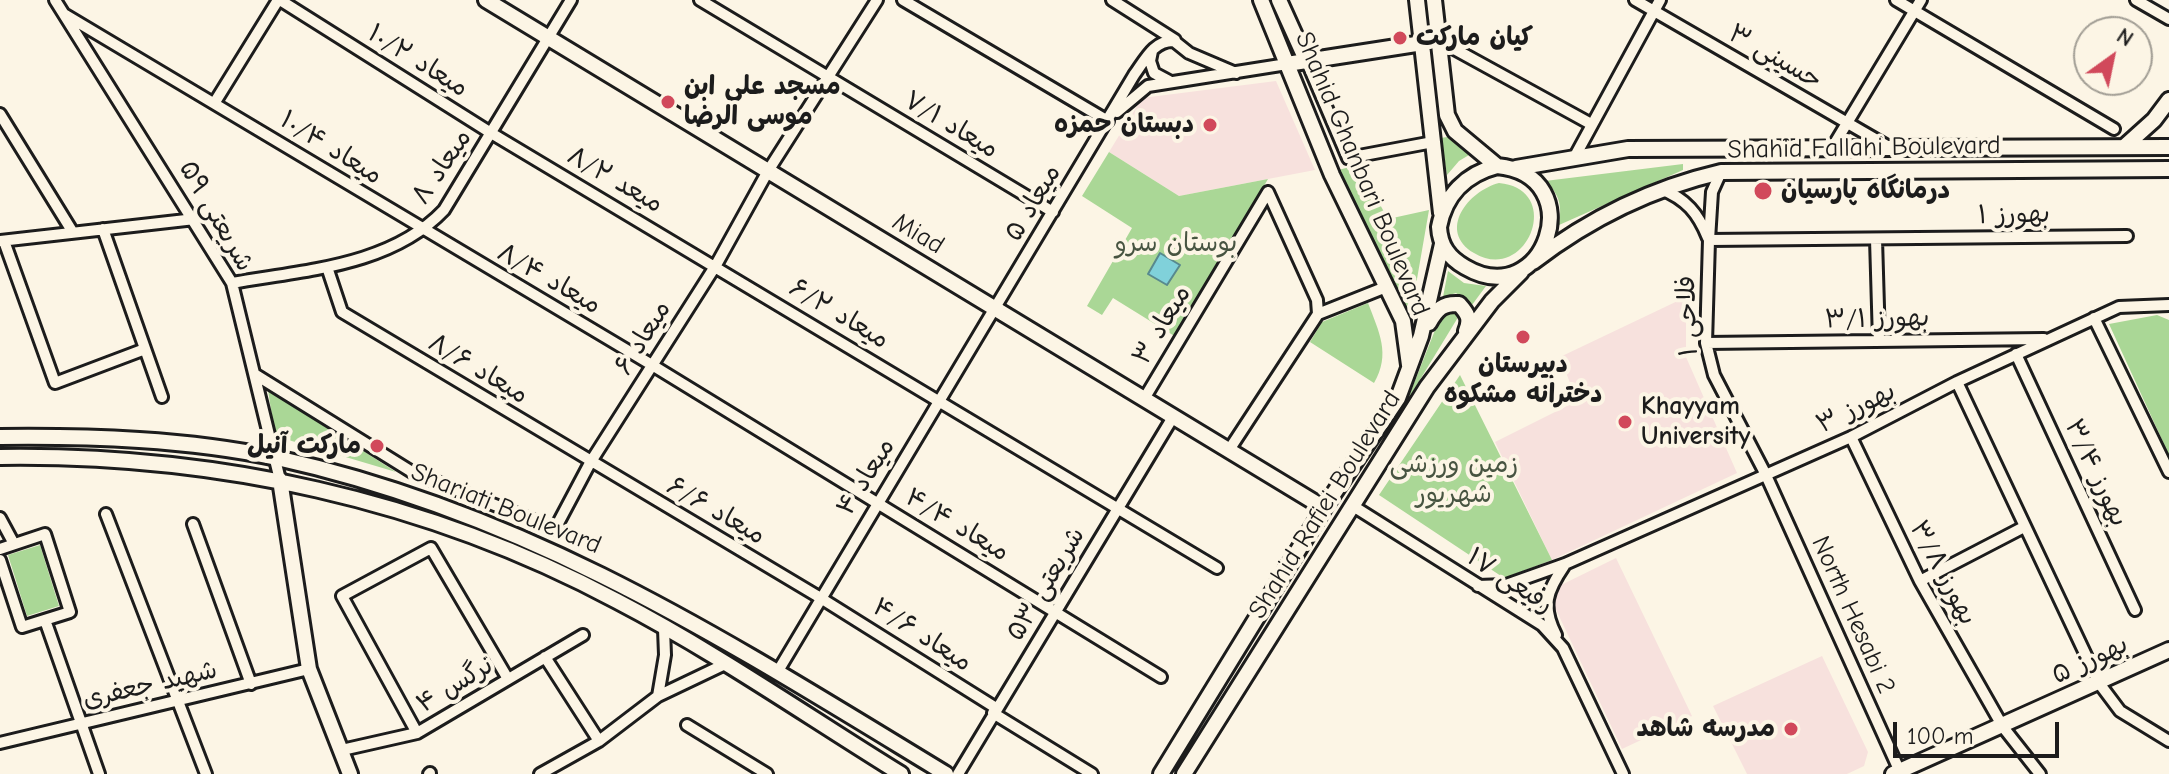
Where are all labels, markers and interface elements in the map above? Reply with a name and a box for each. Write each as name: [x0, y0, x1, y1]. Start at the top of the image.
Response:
north arrow: [2073, 16, 2153, 96]
street label: میعاد ۱۰/۲: [362, 18, 474, 104]
street label: حسینی ۳: [1723, 18, 1827, 96]
place label: کیان مارکت: [1416, 22, 1533, 54]
text: N: [2112, 23, 2138, 52]
street label: Shahid Ghanbari Boulevard: [1288, 27, 1436, 321]
marker: کیان مارکت: [1391, 29, 1409, 47]
place label: مسجد علی ابن موسی الرضا: [684, 71, 841, 132]
street label: میعاد ۷/۱: [898, 85, 1004, 165]
marker: مسجد علی ابن موسی الرضا: [659, 93, 677, 111]
street label: میعاد ۱۰/۴: [274, 104, 388, 192]
place label: دبستان حمزه: [1054, 109, 1194, 141]
marker: دبستان حمزه: [1201, 116, 1219, 134]
street label: میعاد ۸: [406, 123, 478, 211]
street label: Shahid Fallahi Boulevard: [1727, 130, 2001, 166]
street label: میعد ۸/۲: [561, 140, 669, 220]
street label: شریعتی ۵۹: [172, 155, 260, 277]
street label: میعاد ۵: [998, 159, 1068, 247]
place label: درمانگاه پارسیان: [1781, 175, 1950, 207]
marker: درمانگاه پارسیان: [1752, 180, 1774, 202]
street label: بهورز ۱: [1978, 199, 2050, 231]
street label: Miad: [886, 206, 950, 262]
park label: بوستان سرو: [1115, 228, 1237, 260]
street label: میعاد ۸/۴: [491, 237, 607, 321]
street label: میعاد ۶/۲: [784, 272, 894, 356]
street label: فلاحی ۱: [1671, 275, 1705, 357]
street label: میعاد ۳: [1126, 280, 1198, 370]
street label: میعاد ۶: [608, 295, 678, 381]
street label: بهورز ۳/۱: [1824, 302, 1930, 336]
street label: میعاد ۸/۶: [422, 327, 534, 411]
marker: دبیرستان دخترانه مشکوه: [1514, 328, 1532, 346]
place label: دبیرستان دخترانه مشکوه: [1444, 349, 1602, 410]
street label: بهورز ۳: [1811, 376, 1901, 440]
street label: Shahid Rafiei Boulevard: [1242, 385, 1408, 625]
place label: Khayyam University: [1641, 391, 1750, 452]
marker: Khayyam University: [1616, 413, 1634, 431]
street label: بهورز ۳/۴: [2058, 414, 2134, 532]
place label: مارکت آنیل: [247, 430, 361, 462]
street label: میعاد ۴: [830, 433, 902, 521]
marker: مارکت آنیل: [368, 437, 386, 455]
park label: زمین ورزشی شهریور: [1390, 449, 1518, 510]
street label: Shariati Boulevard: [406, 457, 606, 561]
street label: میعاد ۶/۶: [661, 470, 771, 552]
street label: میعاد ۴/۴: [899, 482, 1015, 568]
street label: بهورز ۳/۸: [1903, 516, 1983, 630]
street label: شریعتی ۵۳: [1000, 522, 1092, 646]
street label: North Hesabi 2: [1804, 531, 1902, 699]
street label: رفیعی ۱۷: [1461, 542, 1559, 620]
street label: میعاد ۴/۶: [866, 591, 978, 679]
street label: بهورز ۵: [2047, 629, 2133, 691]
street label: نرگس ۴: [411, 650, 499, 720]
street label: شهید جعفری: [80, 654, 220, 716]
scale bar: [1897, 706, 2063, 756]
place label: مدرسه شاهد: [1637, 713, 1775, 745]
marker: مدرسه شاهد: [1782, 720, 1800, 738]
text: 100 m: [1907, 722, 1974, 750]

